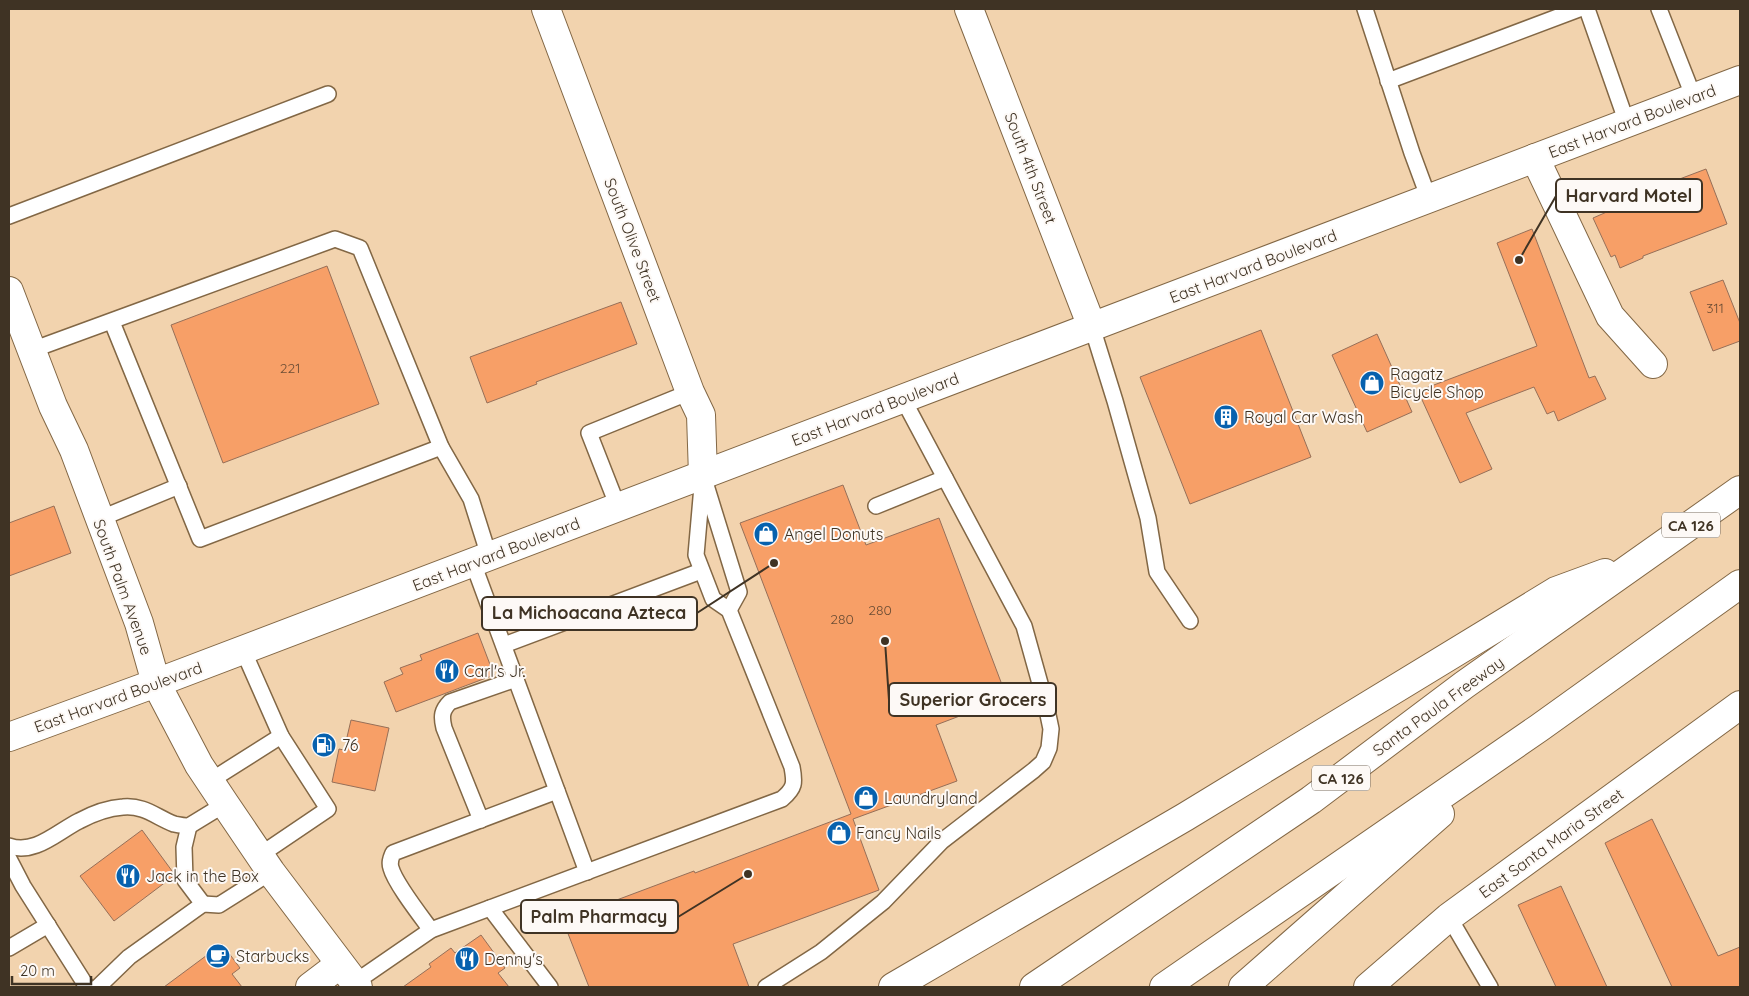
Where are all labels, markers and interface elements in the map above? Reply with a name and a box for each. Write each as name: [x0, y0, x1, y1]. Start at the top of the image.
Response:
street label: East Harvard Boulevard: [1546, 80, 1718, 162]
street label: South 4th Street: [1001, 109, 1061, 227]
street label: South Olive Street: [600, 175, 666, 305]
callout: Harvard Motel: [1556, 179, 1702, 212]
text: Harvard Motel: [1566, 184, 1692, 207]
street label: East Harvard Boulevard: [1167, 225, 1339, 307]
house number: 311: [1706, 299, 1724, 317]
house number: 221: [280, 359, 300, 377]
place label: Ragatz Bicycle Shop: [1390, 364, 1484, 402]
street label: East Harvard Boulevard: [789, 368, 961, 450]
shop icon: Ragatz Bicycle Shop: [1359, 370, 1385, 396]
building icon: Royal Car Wash: [1213, 404, 1239, 430]
place label: Royal Car Wash: [1244, 407, 1363, 427]
road number: CA 126: [1662, 512, 1720, 538]
street label: East Harvard Boulevard: [410, 513, 582, 595]
street label: South Palm Avenue: [89, 516, 157, 658]
shop icon: Angel Donuts: [753, 521, 779, 547]
place label: Angel Donuts: [784, 524, 883, 544]
callout: La Michoacana Azteca: [482, 597, 697, 630]
text: La Michoacana Azteca: [492, 601, 686, 624]
house number: 280: [868, 601, 892, 619]
house number: 280: [830, 610, 854, 628]
street label: Santa Paula Freeway: [1369, 652, 1507, 760]
street label: East Harvard Boulevard: [31, 657, 205, 737]
restaurant icon: Carl's Jr.: [434, 658, 460, 684]
place label: Carl's Jr.: [464, 661, 526, 681]
callout: Superior Grocers: [889, 683, 1056, 716]
text: Superior Grocers: [899, 688, 1047, 711]
fuel station icon: 76: [311, 732, 337, 758]
place label: 76: [342, 735, 359, 755]
road number: CA 126: [1312, 766, 1370, 790]
street label: East Santa Maria Street: [1475, 784, 1627, 902]
shop icon: Laundryland: [853, 785, 879, 811]
place label: Laundryland: [884, 788, 978, 808]
shop icon: Fancy Nails: [826, 820, 852, 846]
place label: Fancy Nails: [856, 823, 941, 843]
restaurant icon: Jack in the Box: [115, 863, 141, 889]
place label: Jack in the Box: [146, 866, 259, 886]
callout: Palm Pharmacy: [521, 900, 678, 933]
text: Palm Pharmacy: [531, 905, 667, 928]
cafe icon: Starbucks: [205, 943, 231, 969]
place label: Starbucks: [236, 946, 309, 966]
restaurant icon: Denny's: [454, 946, 480, 972]
place label: Denny's: [484, 949, 543, 969]
scale bar: [12, 954, 91, 986]
text: 20 m: [20, 961, 55, 980]

